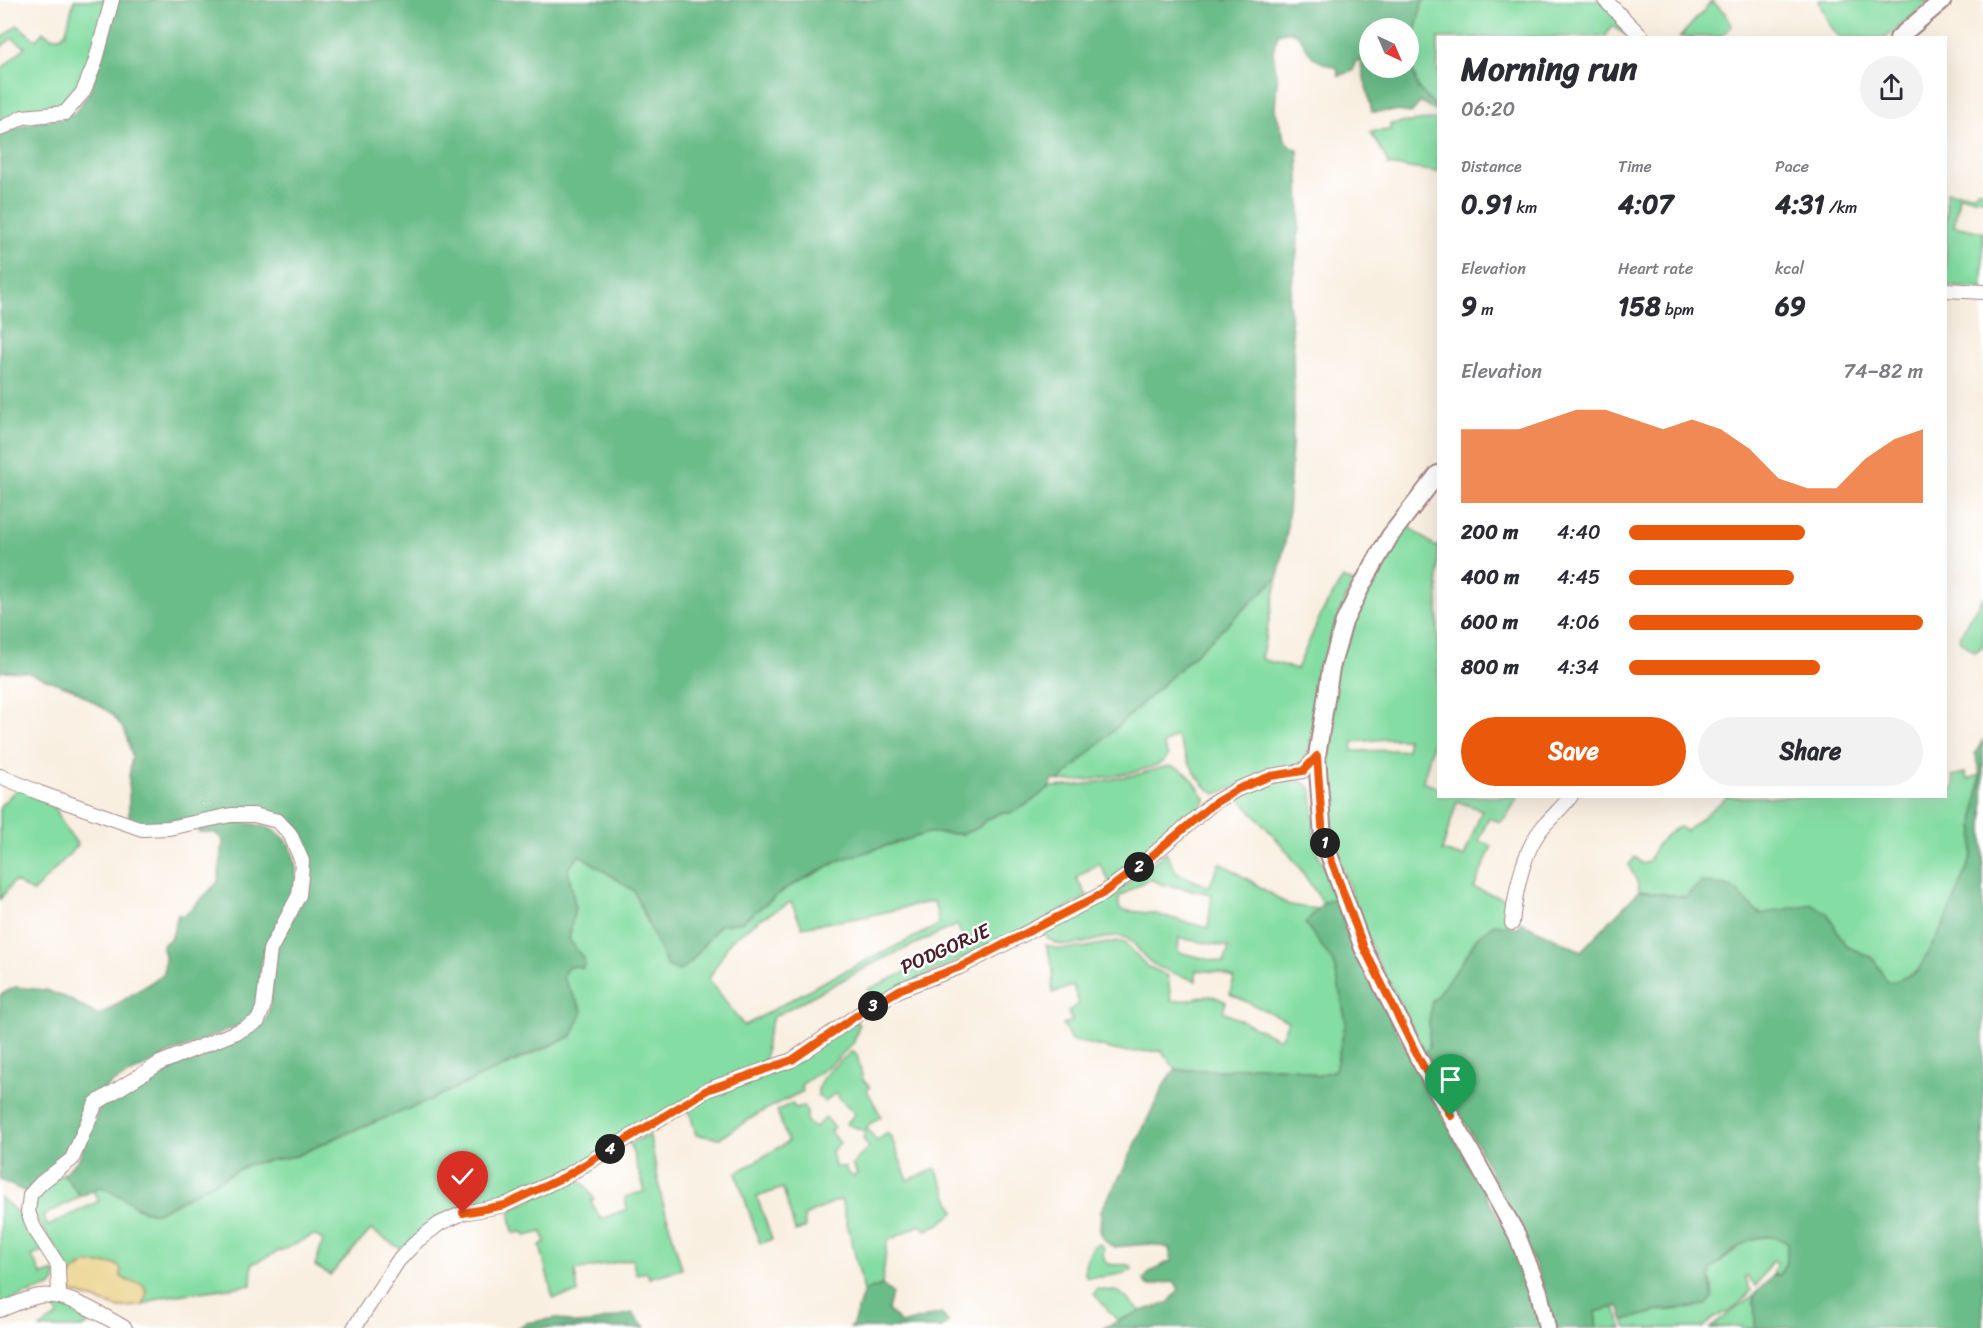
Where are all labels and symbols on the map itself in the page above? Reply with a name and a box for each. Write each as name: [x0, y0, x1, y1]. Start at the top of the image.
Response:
north arrow: [1359, 18, 1419, 78]
pin: 1: [1310, 828, 1340, 858]
pin: 2: [1124, 852, 1154, 882]
street label: PODGORJE: [894, 913, 997, 984]
pin: 3: [858, 991, 888, 1021]
pin: [1425, 1054, 1476, 1116]
pin: 4: [595, 1134, 625, 1164]
pin: [437, 1151, 488, 1213]

